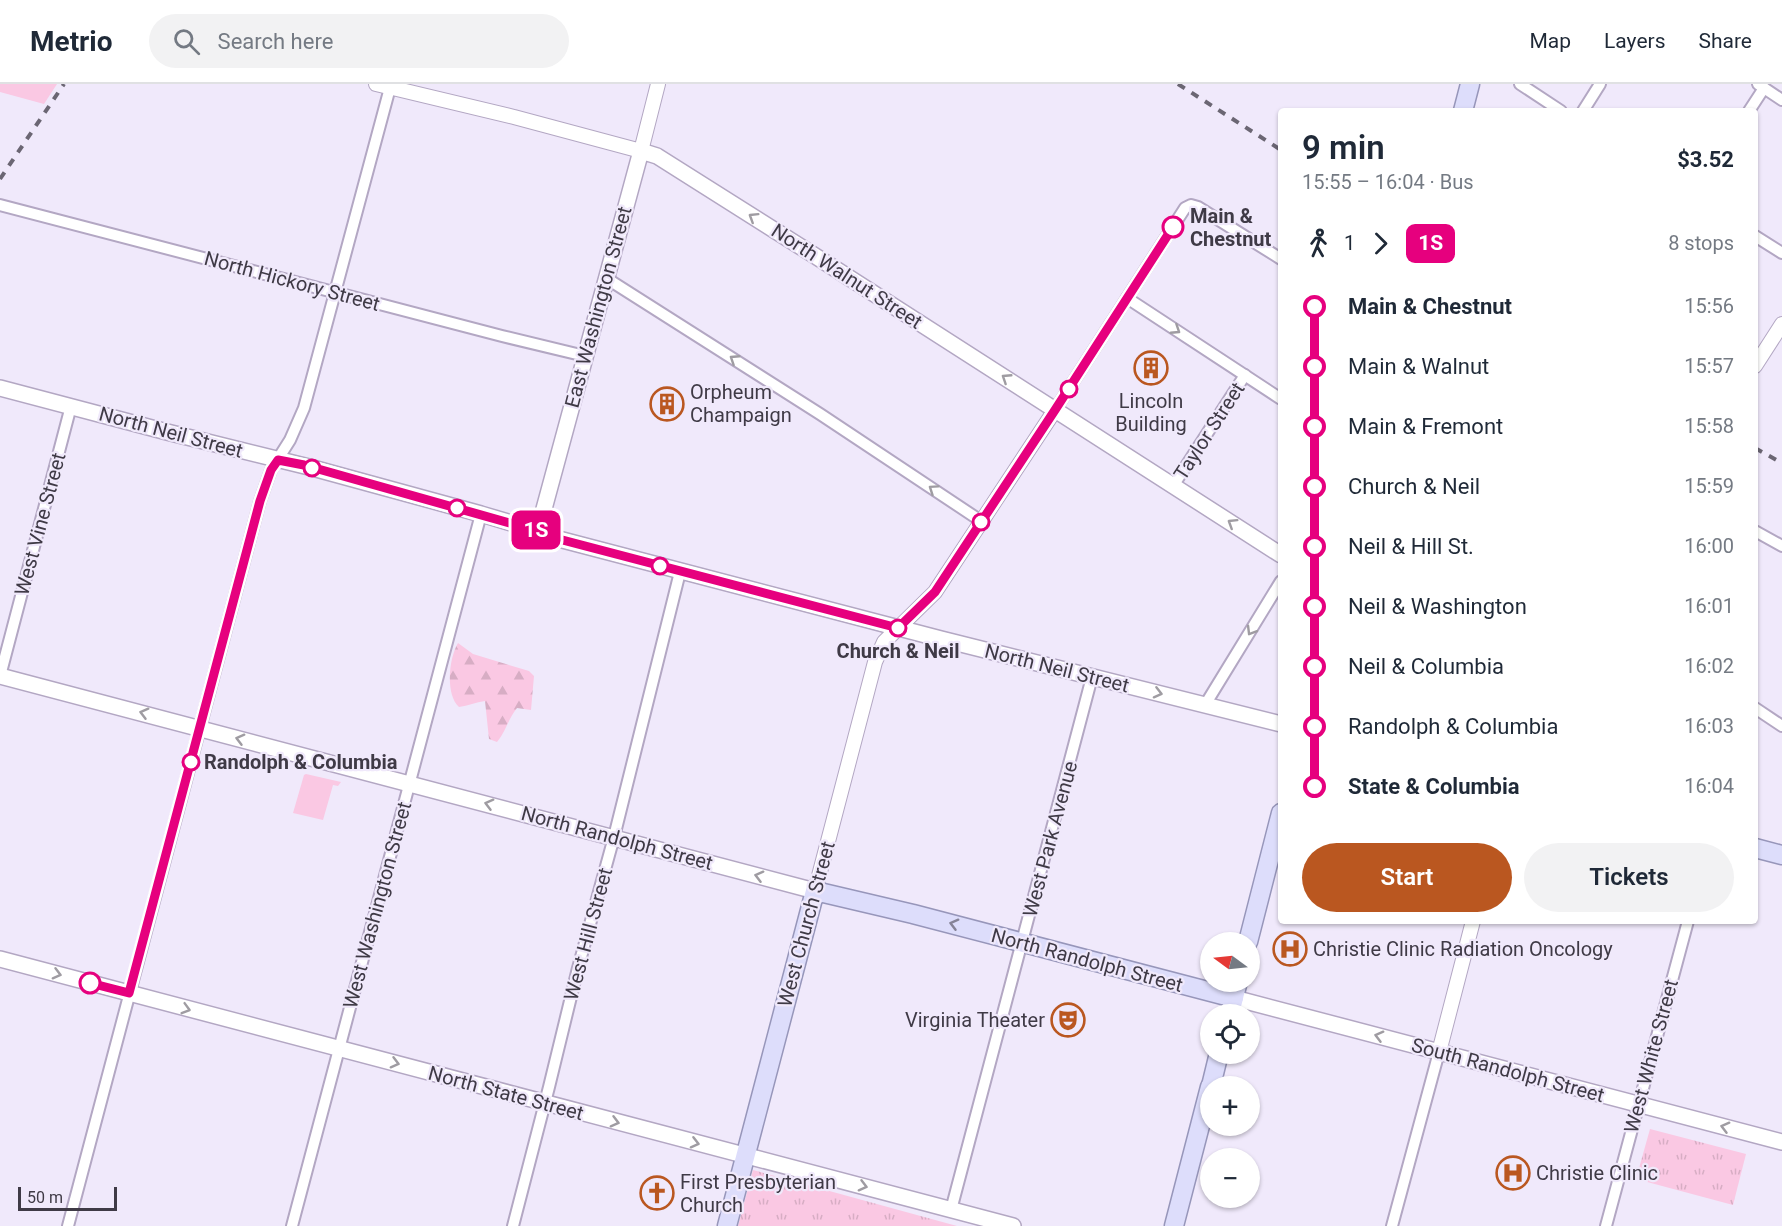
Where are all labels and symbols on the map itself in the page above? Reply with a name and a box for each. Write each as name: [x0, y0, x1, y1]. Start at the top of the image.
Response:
street label: East Washington Street: [560, 204, 636, 410]
place label: Main & Chestnut: [1190, 204, 1272, 251]
one-way arrow: [749, 212, 759, 224]
marker: Main & Chestnut: [1162, 216, 1184, 238]
street label: North Walnut Street: [767, 218, 927, 334]
street label: North Hickory Street: [202, 246, 382, 316]
one-way arrow: [1170, 323, 1181, 334]
building icon: Lincoln Building: [1133, 350, 1169, 386]
one-way arrow: [730, 355, 740, 367]
one-way arrow: [1002, 374, 1013, 385]
street label: Taylor Street: [1168, 378, 1250, 484]
place label: Orpheum Champaign: [690, 380, 792, 427]
unlabelled marker: [1060, 380, 1078, 398]
building icon: Orpheum Champaign: [649, 386, 685, 422]
place label: Lincoln Building: [1115, 389, 1187, 436]
street label: North Neil Street: [97, 401, 245, 463]
street label: West Vine Street: [9, 450, 71, 598]
unlabelled marker: [303, 459, 321, 477]
one-way arrow: [928, 485, 939, 496]
unlabelled marker: [448, 499, 466, 517]
line badge: 1S: [509, 510, 563, 550]
unlabelled marker: [972, 513, 990, 531]
one-way arrow: [1228, 519, 1238, 531]
unlabelled marker: [651, 557, 669, 575]
marker: Church & Neil: [889, 619, 907, 637]
one-way arrow: [1246, 625, 1258, 635]
street label: North Neil Street: [982, 638, 1132, 698]
place label: Church & Neil: [837, 639, 959, 663]
one-way arrow: [1153, 686, 1163, 699]
one-way arrow: [139, 708, 149, 721]
one-way arrow: [235, 733, 245, 746]
place label: Randolph & Columbia: [204, 750, 398, 774]
marker: Randolph & Columbia: [182, 753, 200, 771]
street label: West Park Avenue: [1018, 758, 1082, 920]
street label: West Washington Street: [338, 799, 416, 1011]
one-way arrow: [484, 799, 494, 812]
street label: North Randolph Street: [519, 801, 715, 875]
street label: West Church Street: [772, 838, 840, 1010]
street label: West Hill Street: [559, 865, 617, 1003]
one-way arrow: [754, 870, 764, 883]
one-way arrow: [949, 919, 959, 932]
street label: North Randolph Street: [989, 923, 1185, 997]
hospital icon: Christie Clinic Radiation Oncology: [1272, 931, 1308, 967]
north arrow: [1200, 932, 1260, 992]
place label: Christie Clinic Radiation Oncology: [1313, 937, 1613, 961]
one-way arrow: [51, 967, 61, 980]
unlabelled marker: [79, 972, 101, 994]
street label: West White Street: [1619, 976, 1683, 1136]
one-way arrow: [180, 1002, 191, 1014]
theatre icon: Virginia Theater: [1050, 1002, 1086, 1038]
place label: Virginia Theater: [905, 1008, 1045, 1032]
one-way arrow: [1374, 1030, 1384, 1043]
street label: South Randolph Street: [1409, 1033, 1607, 1107]
one-way arrow: [389, 1056, 400, 1068]
street label: North State Street: [426, 1061, 586, 1125]
one-way arrow: [609, 1115, 620, 1127]
one-way arrow: [1721, 1122, 1731, 1135]
one-way arrow: [690, 1135, 700, 1148]
hospital icon: Christie Clinic: [1495, 1155, 1531, 1191]
place label: Christie Clinic: [1536, 1161, 1658, 1185]
place label: First Presbyterian Church: [680, 1170, 836, 1217]
church icon: First Presbyterian Church: [639, 1175, 675, 1211]
one-way arrow: [858, 1179, 868, 1192]
scale bar: [18, 1184, 117, 1212]

